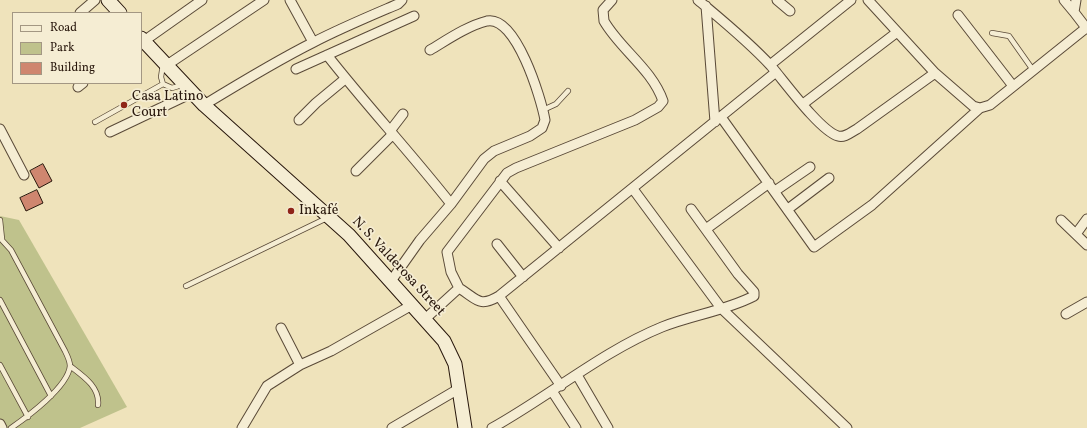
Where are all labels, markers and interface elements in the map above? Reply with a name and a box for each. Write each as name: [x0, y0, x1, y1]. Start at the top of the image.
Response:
legend: [12, 12, 142, 84]
text: Road: [50, 20, 77, 36]
text: Park: [50, 40, 75, 56]
text: Building: [50, 60, 95, 76]
place label: Casa Latino Court: [132, 89, 203, 122]
marker: Casa Latino Court: [119, 100, 129, 110]
place label: Inkafé: [299, 203, 338, 219]
marker: Inkafé: [286, 206, 296, 216]
street label: N. S. Valderosa Street: [348, 214, 448, 320]

